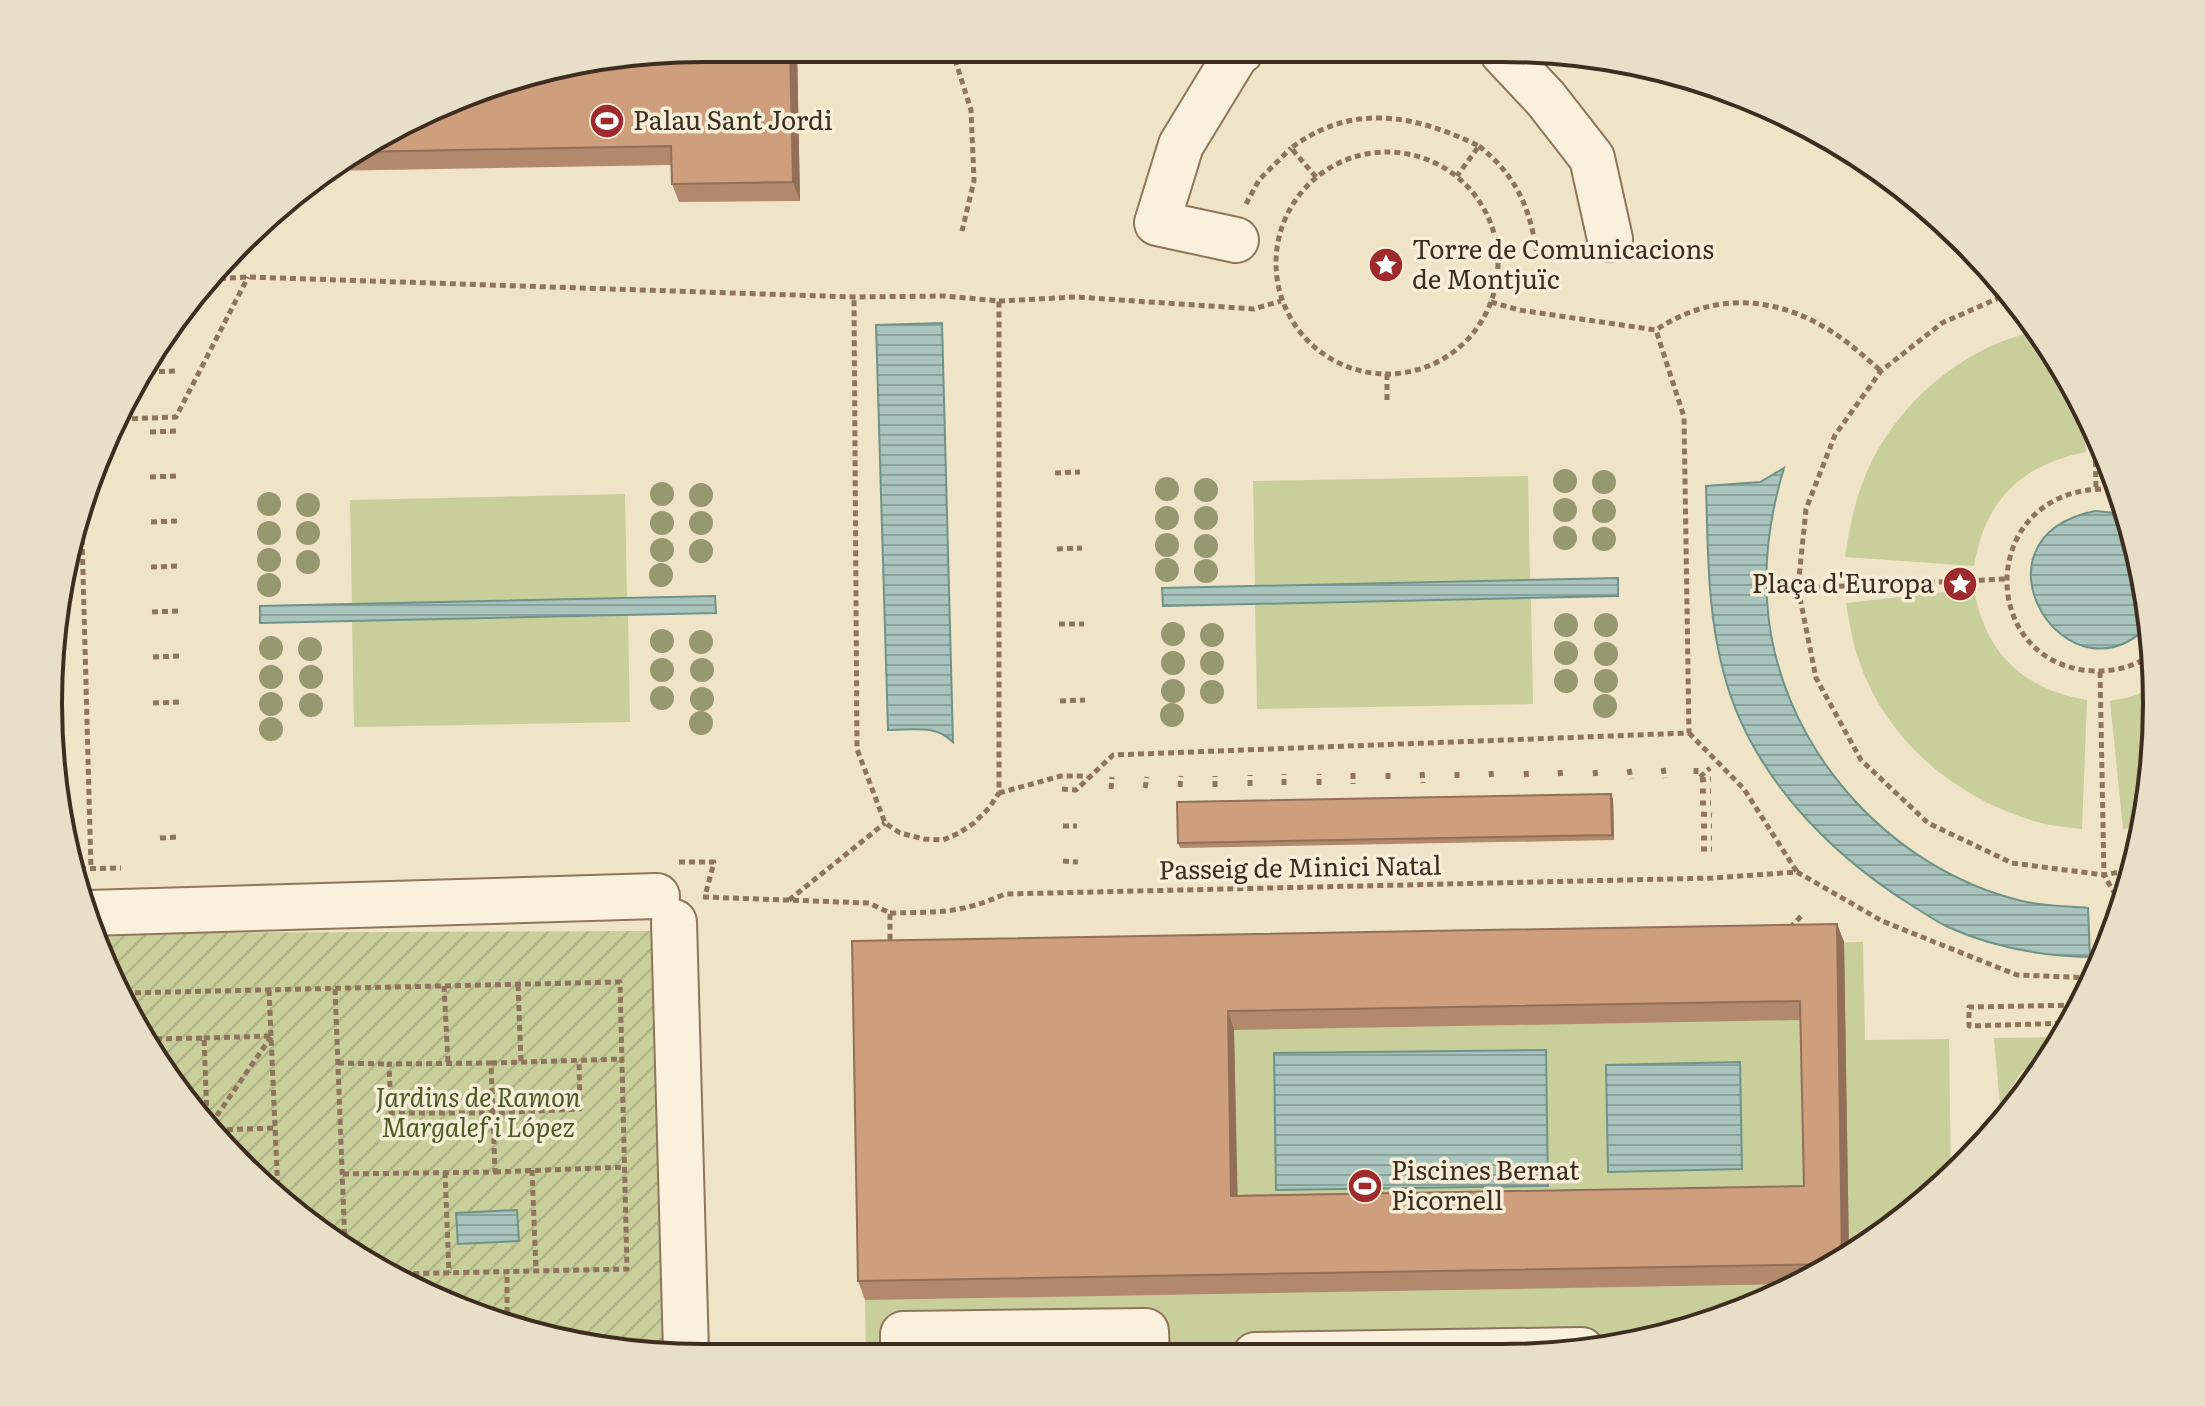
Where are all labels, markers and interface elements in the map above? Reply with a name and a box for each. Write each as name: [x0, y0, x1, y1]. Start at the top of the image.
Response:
place label: Palau Sant Jordi: [633, 99, 833, 138]
sports icon: Palau Sant Jordi: [588, 102, 626, 140]
place label: Torre de Comunicacions de Montjuïc: [1412, 228, 1714, 297]
place icon: Torre de Comunicacions de Montjuïc: [1367, 246, 1405, 284]
place label: Plaça d'Europa: [1752, 562, 1934, 601]
place icon: Plaça d'Europa: [1941, 565, 1979, 603]
street label: Passeig de Minici Natal: [1158, 844, 1442, 887]
park label: Jardins de Ramon Margalef i López: [375, 1076, 581, 1145]
place label: Piscines Bernat Picornell: [1391, 1149, 1580, 1218]
sports icon: Piscines Bernat Picornell: [1346, 1167, 1384, 1205]

